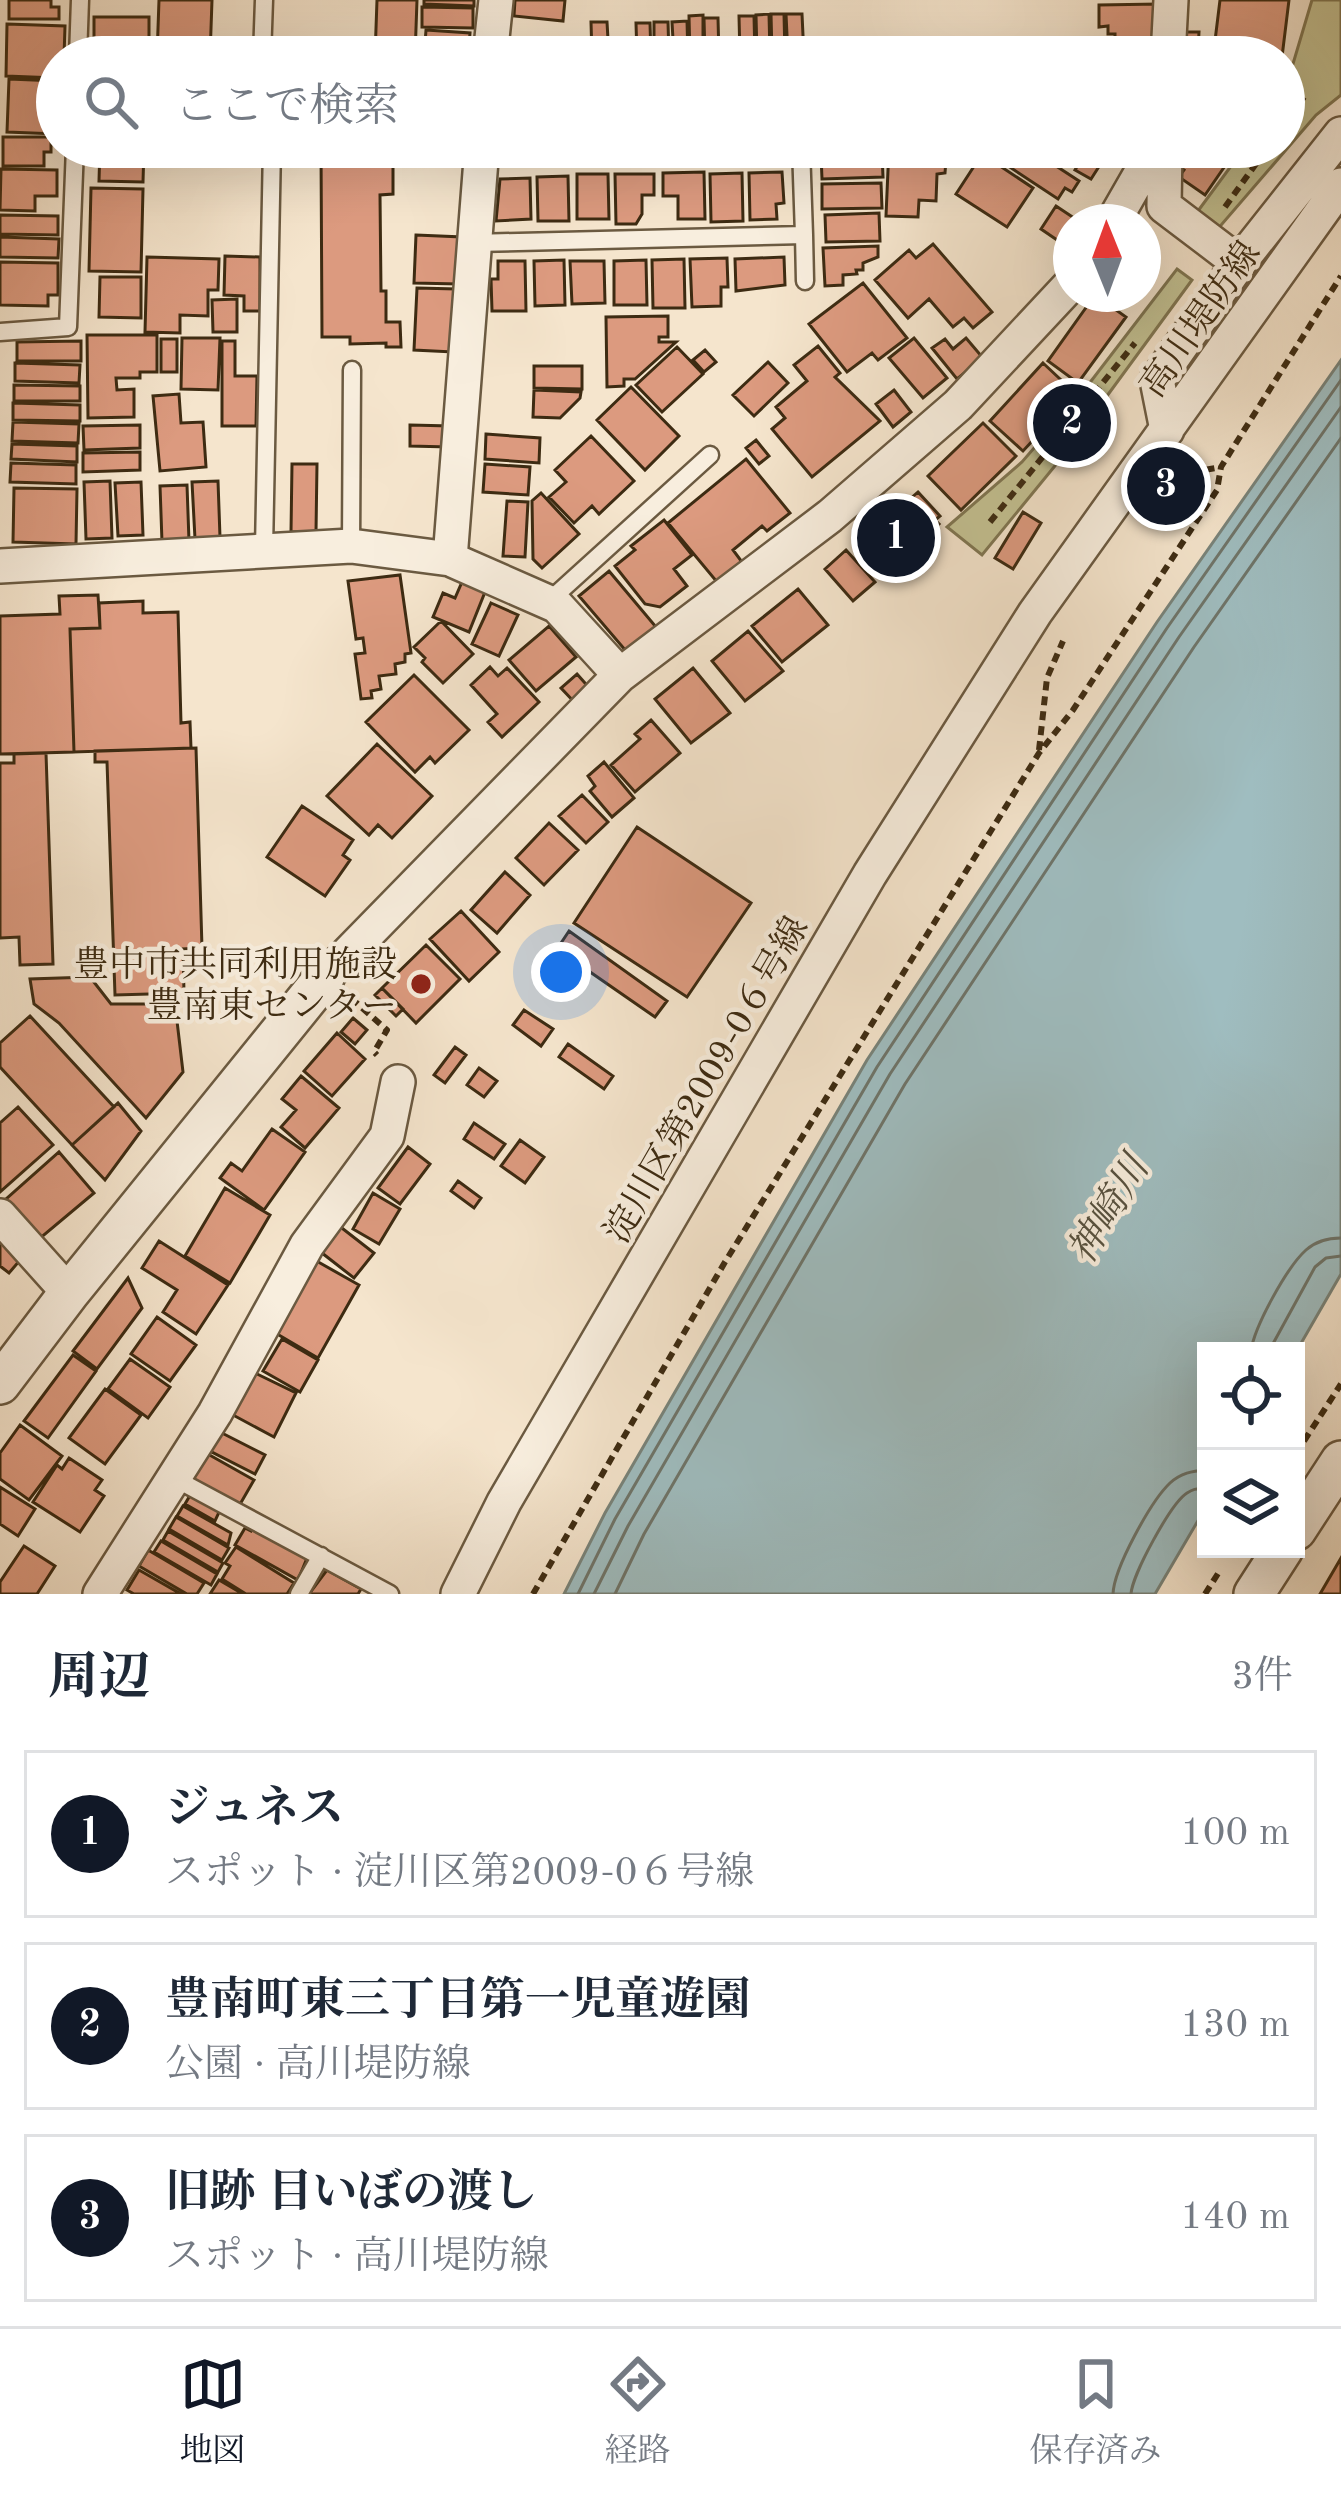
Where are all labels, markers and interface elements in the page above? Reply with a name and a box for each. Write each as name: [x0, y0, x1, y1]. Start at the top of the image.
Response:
search box: [36, 36, 1305, 168]
icon: search: [78, 69, 144, 135]
text: ここで検索: [174, 86, 399, 131]
north arrow: [1053, 204, 1161, 312]
street label: 高川堤防線: [1133, 234, 1269, 404]
pin: 2: [1033, 378, 1111, 468]
pin: 3: [1127, 441, 1205, 531]
pin: 1: [857, 493, 935, 583]
street label: 淀川区第2009-0６号線: [597, 910, 816, 1250]
your location: [531, 942, 591, 1002]
place label: 豊中市共同利用施設 豊南東センター: [73, 945, 397, 1026]
marker: 豊中市共同利用施設 豊南東センター: [408, 971, 434, 997]
water label: 神崎川: [1061, 1146, 1159, 1271]
map controls: [1197, 1342, 1305, 1558]
button: locate: [1197, 1342, 1305, 1450]
button: layers: [1197, 1450, 1305, 1558]
text: 周辺: [48, 1654, 150, 1705]
text: 3件: [1231, 1658, 1293, 1697]
text: ジュネス: [165, 1788, 344, 1833]
text: 1: [79, 1814, 101, 1853]
text: 100 m: [1180, 1814, 1290, 1853]
text: スポット · 淀川区第2009-0６号線: [165, 1854, 754, 1893]
text: 豊南町東三丁目第一児童遊園: [165, 1980, 750, 2025]
text: 2: [79, 2006, 101, 2045]
text: 130 m: [1180, 2006, 1290, 2045]
text: 公園 · 高川堤防線: [165, 2046, 471, 2085]
text: 旧跡 目いぼの渡し: [165, 2172, 538, 2217]
text: 3: [79, 2198, 101, 2237]
text: 140 m: [1180, 2198, 1290, 2237]
text: スポット · 高川堤防線: [165, 2238, 549, 2277]
tab: 地図: [180, 2351, 246, 2473]
tab: 経路: [605, 2351, 671, 2473]
tab: 保存済み: [1030, 2351, 1162, 2473]

